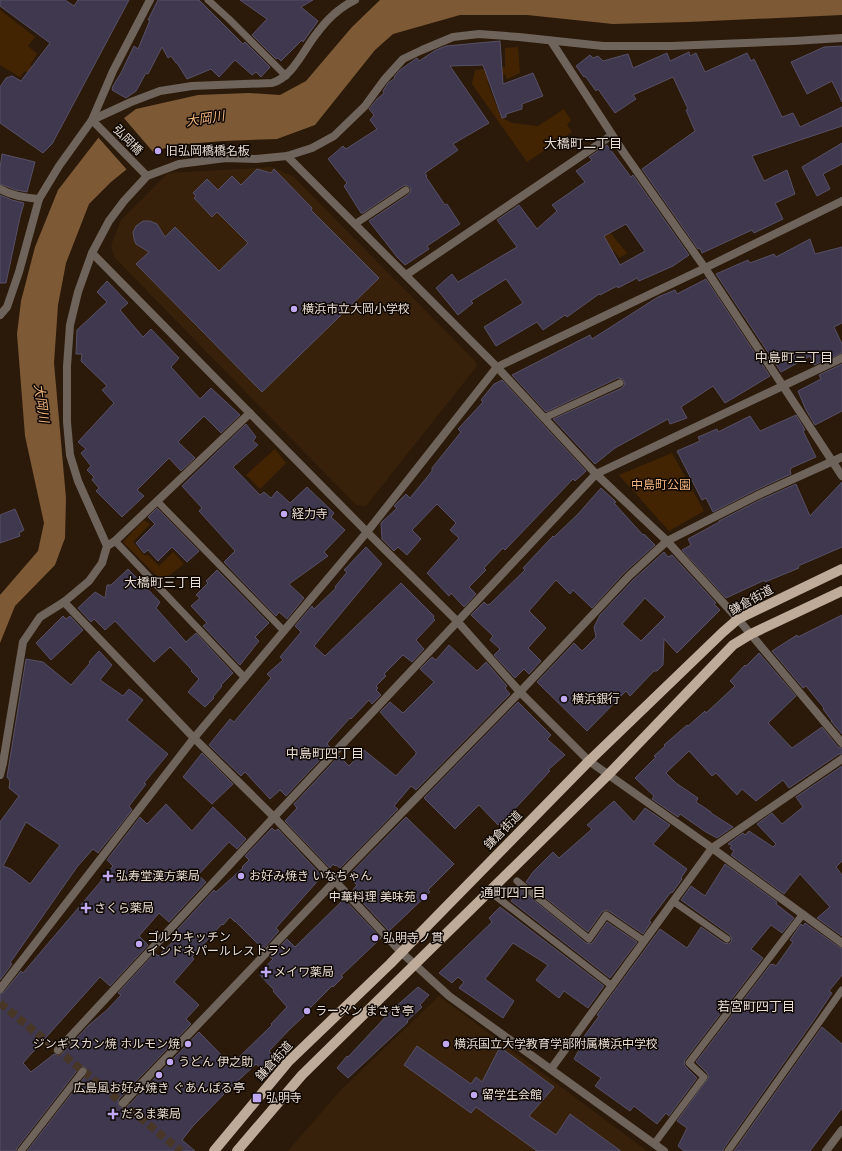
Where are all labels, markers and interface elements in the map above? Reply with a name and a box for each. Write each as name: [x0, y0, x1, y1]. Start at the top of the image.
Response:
water label: 大岡川: [185, 108, 227, 129]
street label: 弘岡橋: [110, 122, 146, 158]
district label: 大橋町二丁目: [544, 136, 622, 151]
place label: 旧弘岡橋橋名板: [166, 144, 250, 158]
marker: 旧弘岡橋橋名板: [153, 146, 163, 156]
place label: 横浜市立大岡小学校: [302, 302, 410, 316]
marker: 横浜市立大岡小学校: [289, 304, 299, 314]
district label: 中島町三丁目: [755, 350, 833, 365]
water label: 大岡川: [31, 383, 52, 425]
park label: 中島町公園: [631, 478, 691, 492]
place label: 経力寺: [292, 507, 328, 521]
marker: 経力寺: [279, 509, 289, 519]
district label: 大橋町三丁目: [124, 575, 202, 590]
street label: 鎌倉街道: [727, 582, 775, 618]
place label: 横浜銀行: [572, 692, 620, 706]
marker: 横浜銀行: [559, 694, 569, 704]
district label: 中島町四丁目: [286, 746, 364, 761]
street label: 鎌倉街道: [481, 808, 525, 852]
place label: 弘寿堂漢方薬局: [116, 869, 200, 883]
place label: お好み焼き いなちゃん: [249, 869, 372, 883]
marker: 弘寿堂漢方薬局: [103, 871, 113, 881]
marker: お好み焼き いなちゃん: [236, 871, 246, 881]
district label: 通町四丁目: [480, 885, 546, 900]
place label: 中華料理 美味苑: [329, 890, 416, 904]
marker: 中華料理 美味苑: [419, 892, 429, 902]
place label: さくら薬局: [94, 901, 154, 915]
marker: さくら薬局: [81, 903, 91, 913]
place label: ゴルカキッチン インドネパールレストラン: [147, 930, 291, 958]
place label: 弘明寺ノ貫: [383, 931, 443, 945]
marker: 弘明寺ノ貫: [370, 933, 380, 943]
marker: ゴルカキッチン インドネパールレストラン: [134, 939, 144, 949]
place label: メイワ薬局: [274, 965, 334, 979]
marker: メイワ薬局: [261, 967, 271, 977]
district label: 若宮町四丁目: [717, 999, 795, 1014]
place label: ラーメン まさき亭: [315, 1004, 414, 1018]
marker: ラーメン まさき亭: [302, 1006, 312, 1016]
place label: ジンギスカン焼 ホルモン焼: [33, 1037, 180, 1051]
place label: 横浜国立大学教育学部附属横浜中学校: [454, 1037, 658, 1051]
street label: 鎌倉街道: [253, 1038, 295, 1084]
marker: ジンギスカン焼 ホルモン焼: [183, 1039, 193, 1049]
marker: 横浜国立大学教育学部附属横浜中学校: [441, 1039, 451, 1049]
place label: うどん 伊之助: [178, 1055, 253, 1069]
marker: うどん 伊之助: [165, 1057, 175, 1067]
marker: 広島風お好み焼き ぐあんばる亭: [154, 1070, 164, 1080]
place label: 広島風お好み焼き ぐあんばる亭: [73, 1081, 245, 1095]
place label: 留学生会館: [482, 1088, 542, 1102]
marker: 留学生会館: [469, 1090, 479, 1100]
place label: 弘明寺: [266, 1091, 302, 1105]
marker: 弘明寺: [251, 1092, 263, 1104]
place label: だるま薬局: [121, 1107, 181, 1121]
marker: だるま薬局: [108, 1109, 118, 1119]

